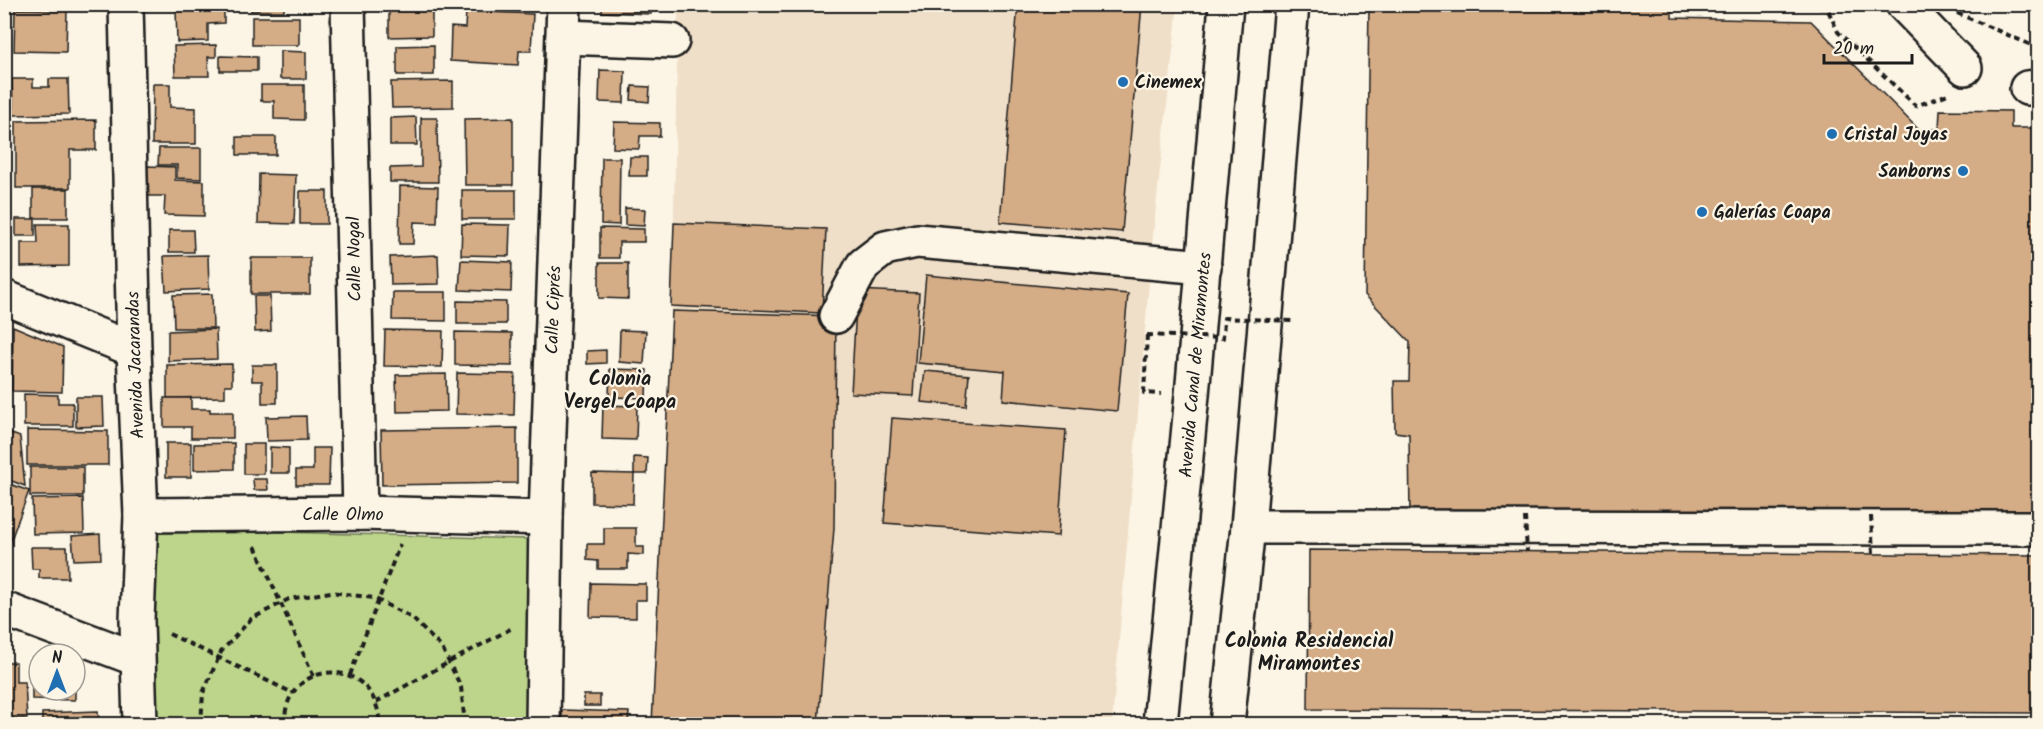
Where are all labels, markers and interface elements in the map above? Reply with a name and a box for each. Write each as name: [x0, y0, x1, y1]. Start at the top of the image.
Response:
scale bar: [1824, 27, 1912, 65]
text: 20 m: [1833, 35, 1874, 64]
place label: Cinemex: [1135, 69, 1202, 98]
marker: Cinemex: [1116, 75, 1130, 89]
place label: Cristal Joyas: [1844, 121, 1948, 150]
marker: Cristal Joyas: [1825, 127, 1839, 141]
place label: Sanborns: [1879, 158, 1952, 187]
marker: Sanborns: [1956, 164, 1970, 178]
place label: Galerías Coapa: [1714, 199, 1831, 228]
marker: Galerías Coapa: [1695, 205, 1709, 219]
street label: Calle Nogal: [340, 216, 371, 302]
street label: Avenida Canal de Miramontes: [1172, 251, 1221, 479]
street label: Calle Ciprés: [538, 265, 571, 355]
street label: Avenida Jacarandas: [119, 290, 154, 439]
district label: Colonia Vergel Coapa: [564, 364, 676, 419]
street label: Calle Olmo: [302, 501, 384, 530]
district label: Colonia Residencial Miramontes: [1225, 626, 1394, 681]
north arrow: [27, 642, 87, 702]
text: N: [52, 646, 62, 671]

